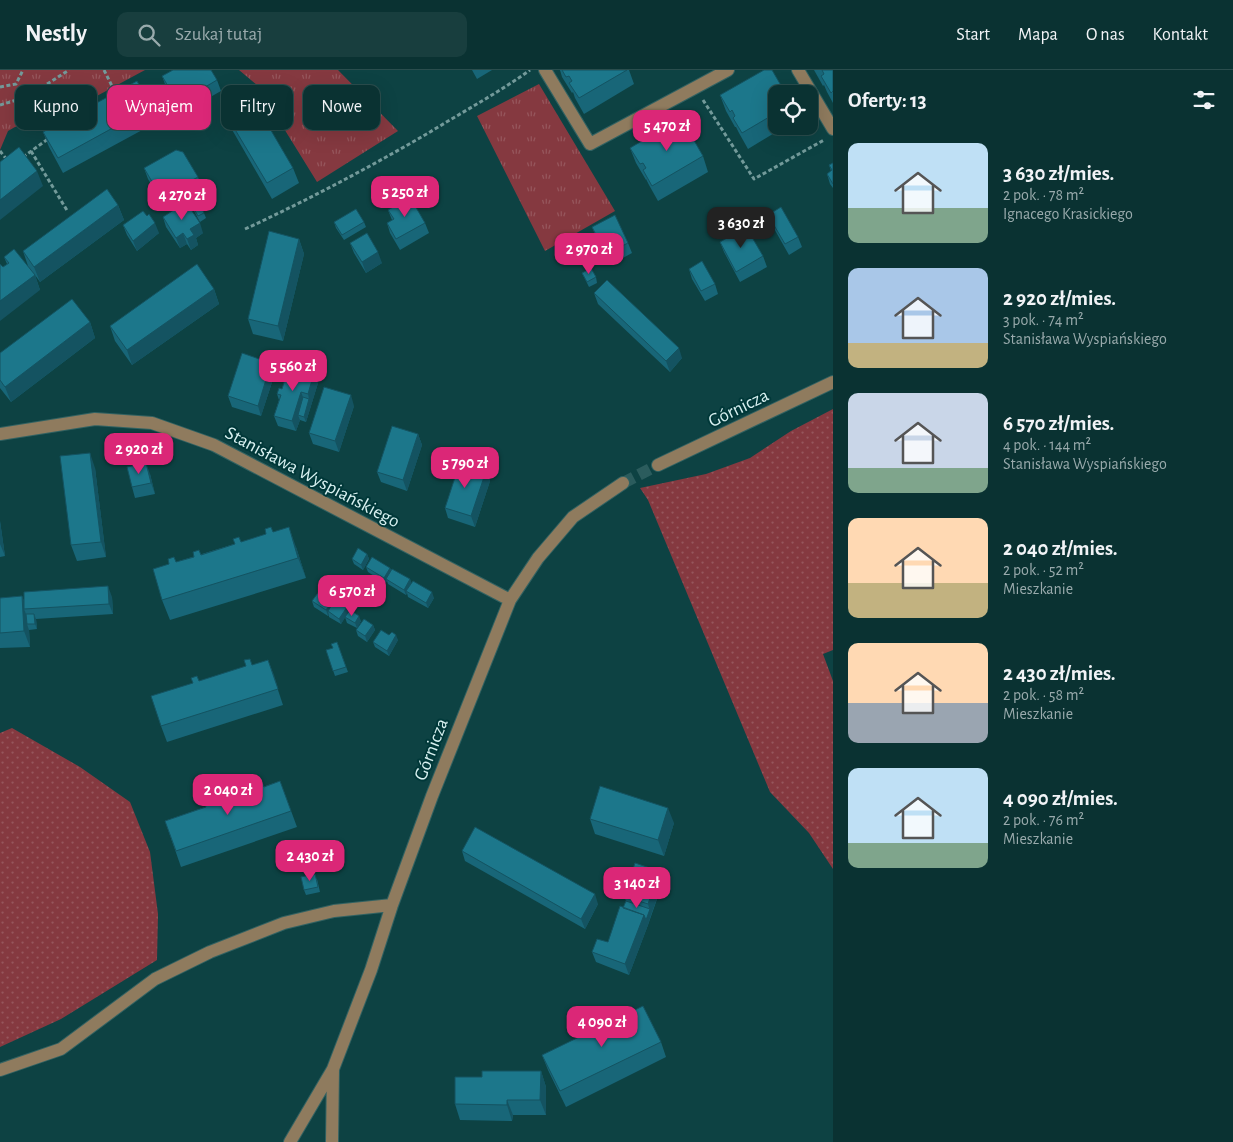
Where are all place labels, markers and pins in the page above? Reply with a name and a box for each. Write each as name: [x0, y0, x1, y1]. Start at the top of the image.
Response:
pin: 5 470 zł: [615, 109, 719, 152]
pin: 5 250 zł: [353, 176, 457, 218]
pin: 4 270 zł: [130, 178, 234, 221]
pin: 3 630 zł: [689, 206, 793, 249]
pin: 2 970 zł: [537, 232, 641, 275]
pin: 5 560 zł: [241, 350, 345, 392]
pin: 2 920 zł: [87, 432, 191, 475]
pin: 5 790 zł: [413, 446, 517, 489]
pin: 6 570 zł: [300, 574, 404, 617]
pin: 2 040 zł: [176, 774, 280, 816]
pin: 2 430 zł: [258, 840, 362, 882]
pin: 3 140 zł: [585, 866, 689, 909]
pin: 4 090 zł: [550, 1006, 654, 1048]

